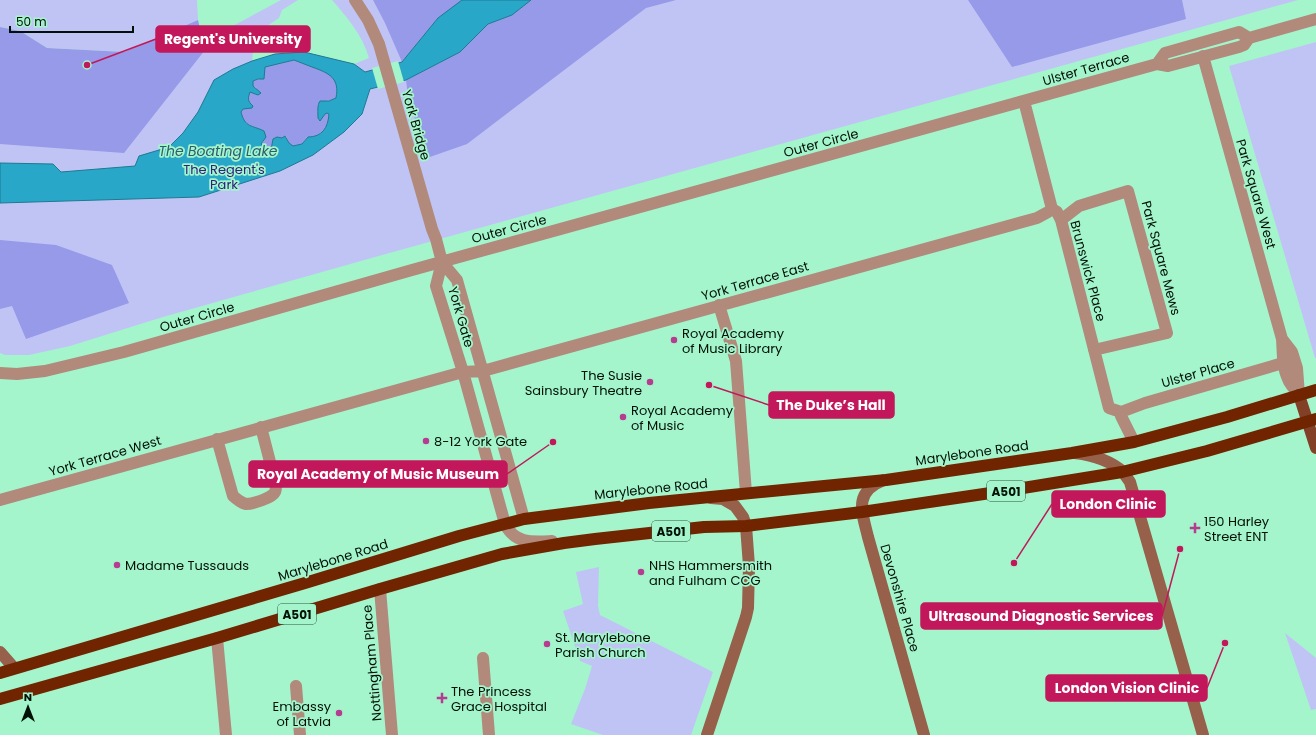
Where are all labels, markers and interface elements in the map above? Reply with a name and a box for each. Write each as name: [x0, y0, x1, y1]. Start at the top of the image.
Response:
scale bar: [10, 8, 133, 34]
text: 50 m: [16, 13, 47, 30]
callout: Regent's University: [156, 26, 310, 52]
text: Regent's University: [164, 29, 302, 49]
street label: Ulster Terrace: [1040, 48, 1132, 90]
street label: York Bridge: [397, 87, 435, 163]
street label: Outer Circle: [781, 124, 861, 162]
street label: Park Square West: [1231, 137, 1281, 251]
water label: The Boating Lake: [159, 141, 278, 161]
park label: The Regent's Park: [183, 160, 265, 194]
street label: Park Square Mews: [1137, 199, 1185, 318]
street label: Outer Circle: [469, 210, 549, 248]
street label: Brunswick Place: [1065, 218, 1111, 324]
street label: York Terrace East: [699, 257, 811, 305]
street label: York Gate: [443, 284, 479, 350]
street label: Outer Circle: [157, 297, 237, 337]
place label: Royal Academy of Music Library: [682, 324, 785, 358]
marker: Royal Academy of Music Library: [669, 335, 679, 345]
street label: Ulster Place: [1159, 353, 1237, 393]
place label: The Susie Sainsbury Theatre: [525, 366, 642, 400]
marker: The Susie Sainsbury Theatre: [645, 377, 655, 387]
callout: The Duke’s Hall: [769, 392, 894, 418]
text: The Duke’s Hall: [776, 395, 886, 415]
place label: Royal Academy of Music: [631, 401, 734, 435]
marker: Royal Academy of Music: [618, 412, 628, 422]
street label: York Terrace West: [47, 431, 164, 481]
place label: 8-12 York Gate: [434, 432, 527, 451]
marker: 8-12 York Gate: [421, 436, 431, 446]
street label: Marylebone Road: [914, 436, 1030, 470]
callout: Royal Academy of Music Museum: [249, 461, 507, 487]
text: Royal Academy of Music Museum: [257, 464, 499, 484]
street label: Marylebone Road: [593, 474, 709, 504]
road number: A501: [987, 481, 1025, 501]
callout: London Clinic: [1052, 491, 1165, 517]
text: London Clinic: [1060, 494, 1157, 514]
place label: 150 Harley Street ENT: [1204, 512, 1270, 546]
road number: A501: [652, 521, 690, 541]
marker: 150 Harley Street ENT: [1189, 522, 1201, 534]
street label: Marylebone Road: [276, 534, 390, 586]
street label: Devonshire Place: [876, 542, 924, 654]
place label: Madame Tussauds: [125, 556, 249, 575]
place label: NHS Hammersmith and Fulham CCG: [649, 556, 772, 590]
marker: Madame Tussauds: [112, 560, 122, 570]
marker: NHS Hammersmith and Fulham CCG: [636, 567, 646, 577]
callout: Ultrasound Diagnostic Services: [921, 603, 1162, 629]
road number: A501: [278, 604, 316, 624]
street label: Nottingham Place: [357, 604, 387, 722]
text: Ultrasound Diagnostic Services: [928, 606, 1154, 626]
place label: St. Marylebone Parish Church: [555, 628, 650, 662]
marker: St. Marylebone Parish Church: [542, 639, 552, 649]
callout: London Vision Clinic: [1046, 675, 1207, 701]
text: London Vision Clinic: [1055, 678, 1200, 698]
place label: The Princess Grace Hospital: [451, 682, 547, 716]
north arrow: [8, 687, 48, 727]
text: N: [24, 689, 32, 705]
marker: The Princess Grace Hospital: [436, 692, 448, 704]
place label: Embassy of Latvia: [272, 697, 332, 731]
marker: Embassy of Latvia: [334, 708, 344, 718]

